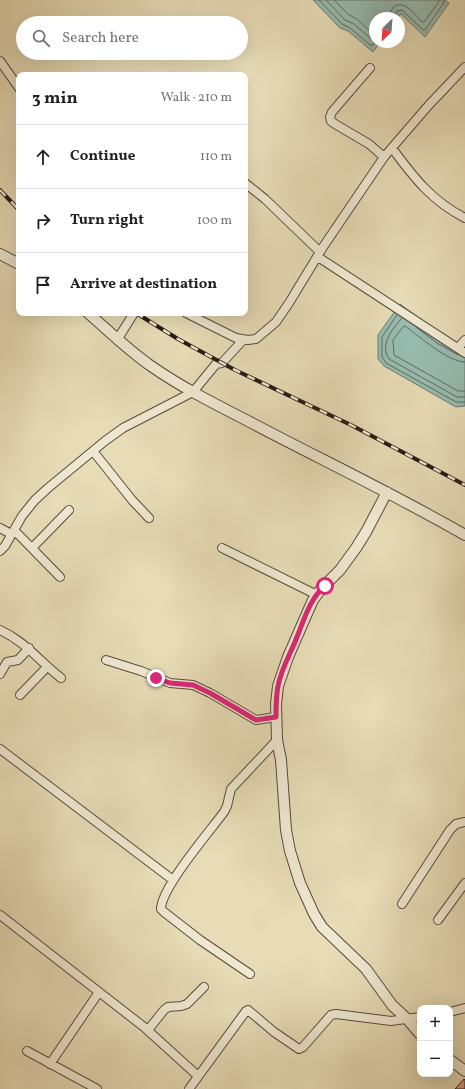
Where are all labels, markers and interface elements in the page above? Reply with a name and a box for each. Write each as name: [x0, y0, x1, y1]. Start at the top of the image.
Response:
north arrow: [369, 12, 405, 48]
search box: [16, 16, 248, 60]
icon: search: [30, 27, 52, 49]
text: Search here: [62, 28, 139, 49]
text: 3 min: [32, 87, 78, 110]
text: Walk · 210 m: [161, 89, 232, 107]
icon: ahead: [32, 146, 54, 168]
text: Continue: [70, 146, 135, 167]
text: 110 m: [200, 148, 232, 166]
icon: right: [32, 210, 54, 232]
text: Turn right: [70, 210, 144, 231]
text: 100 m: [197, 212, 232, 230]
icon: arrive: [32, 274, 54, 296]
text: Arrive at destination: [70, 274, 217, 295]
route start: [316, 577, 334, 595]
route end: [147, 669, 165, 687]
map controls: [417, 1005, 453, 1077]
button: +: [417, 1005, 453, 1041]
button: −: [417, 1041, 453, 1077]

